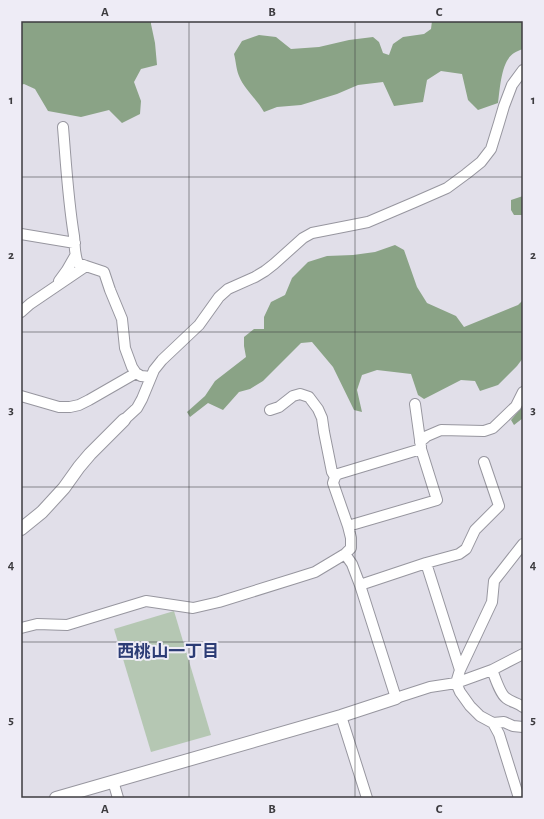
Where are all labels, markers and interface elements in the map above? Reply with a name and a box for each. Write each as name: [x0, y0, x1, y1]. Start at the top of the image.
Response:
text: A: [101, 6, 109, 19]
text: B: [268, 6, 276, 19]
text: C: [436, 6, 443, 19]
text: 1: [9, 94, 13, 107]
text: 1: [531, 94, 535, 107]
text: 2: [8, 249, 14, 262]
text: 2: [530, 249, 536, 262]
text: 3: [8, 404, 14, 417]
text: 3: [530, 404, 536, 417]
text: 4: [8, 559, 15, 572]
text: 4: [530, 559, 537, 572]
district label: 西桃山一丁目: [117, 643, 219, 660]
text: 5: [8, 714, 14, 727]
text: 5: [530, 714, 536, 727]
text: A: [101, 803, 109, 816]
text: B: [268, 803, 276, 816]
text: C: [436, 803, 443, 816]

